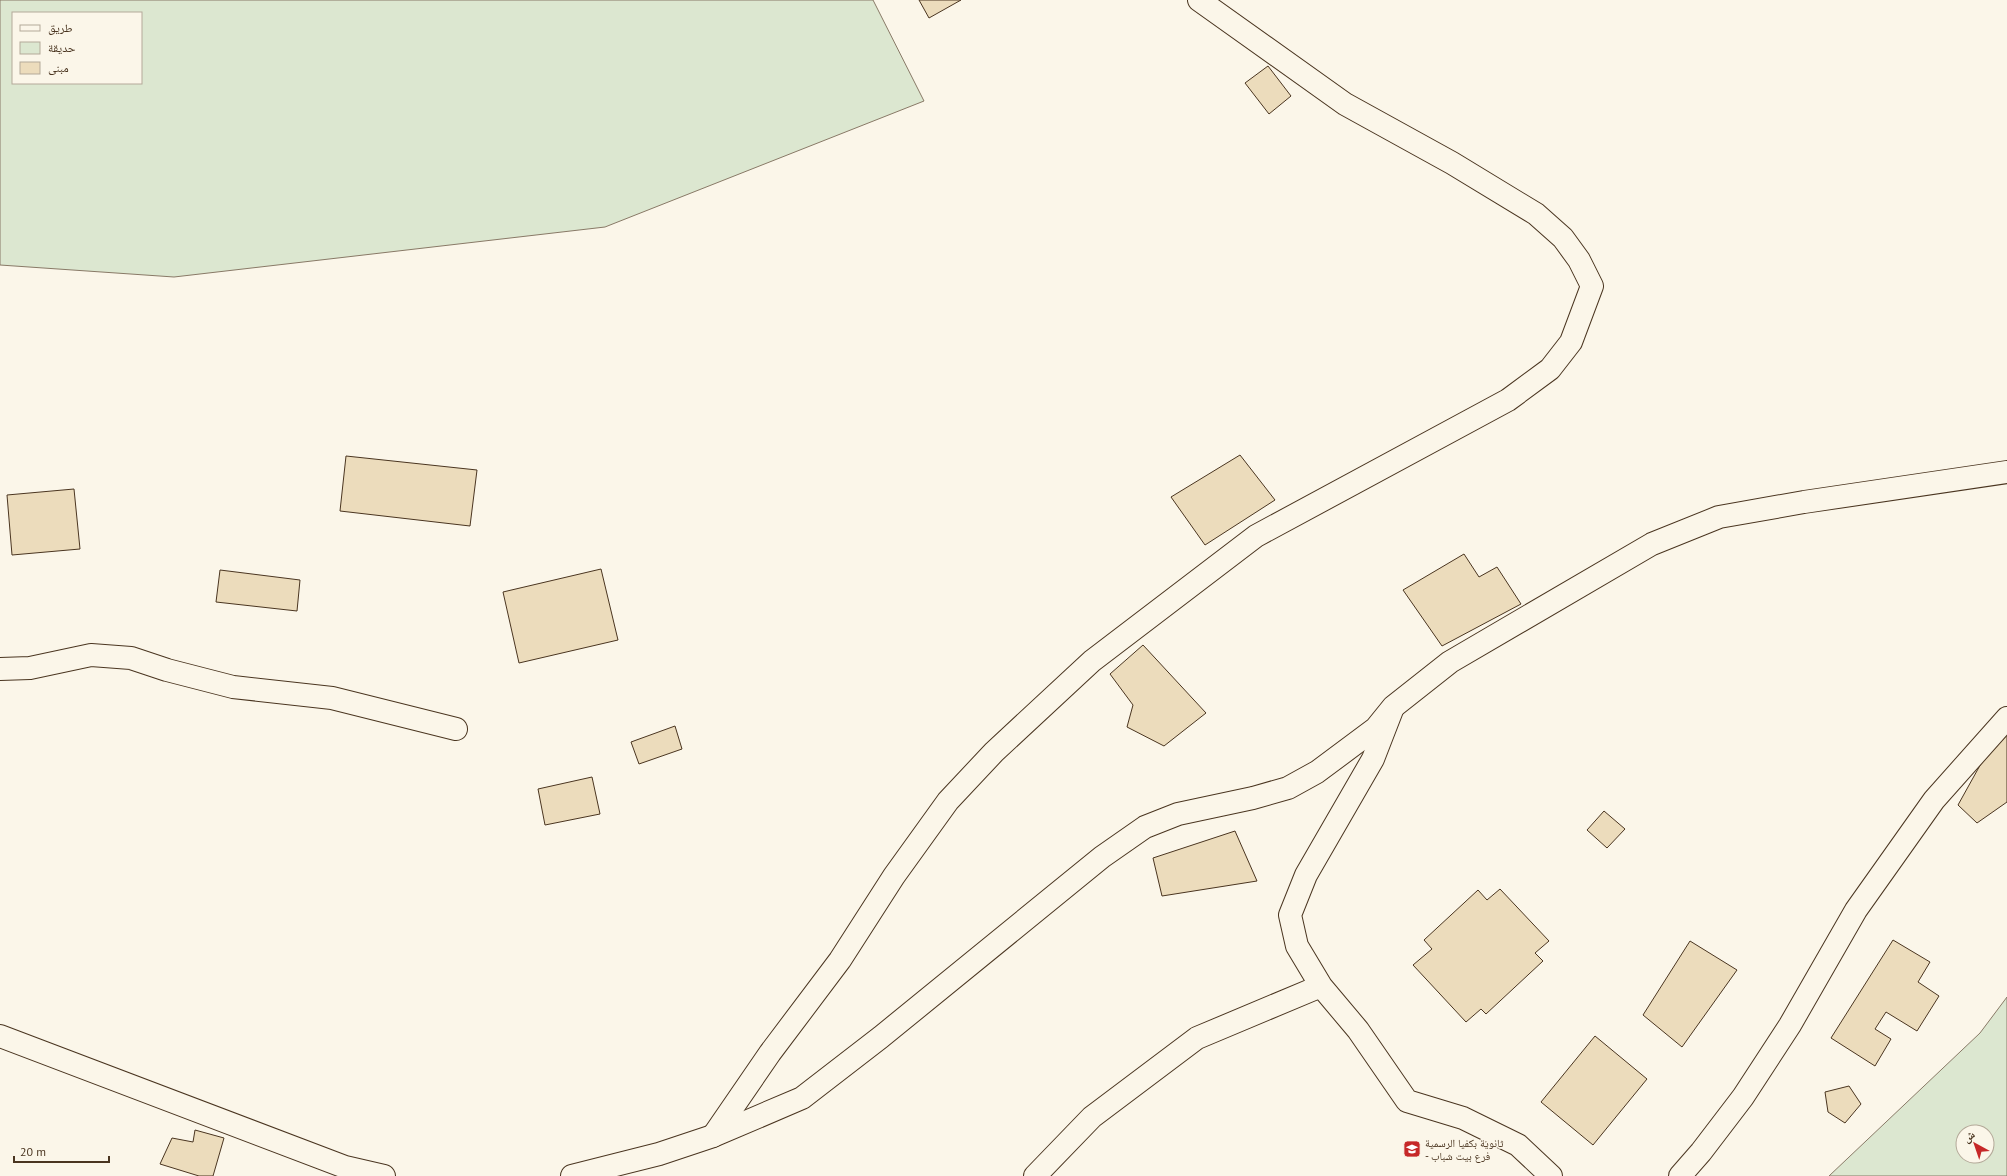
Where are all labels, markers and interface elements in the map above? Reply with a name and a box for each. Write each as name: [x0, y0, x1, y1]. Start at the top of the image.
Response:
legend: [12, 12, 142, 84]
text: طريق: [48, 20, 73, 35]
text: حديقة: [48, 40, 76, 55]
text: مبنى: [48, 60, 69, 75]
north arrow: [1955, 1124, 1995, 1164]
text: ش: [1960, 1127, 1978, 1146]
place label: ثانوية بكفيا الرسمية - فرع بيت شباب: [1425, 1136, 1504, 1163]
scale bar: [14, 1138, 109, 1164]
school or university icon: ثانوية بكفيا الرسمية - فرع بيت شباب: [1402, 1139, 1422, 1159]
text: 20 m: [20, 1144, 46, 1159]

